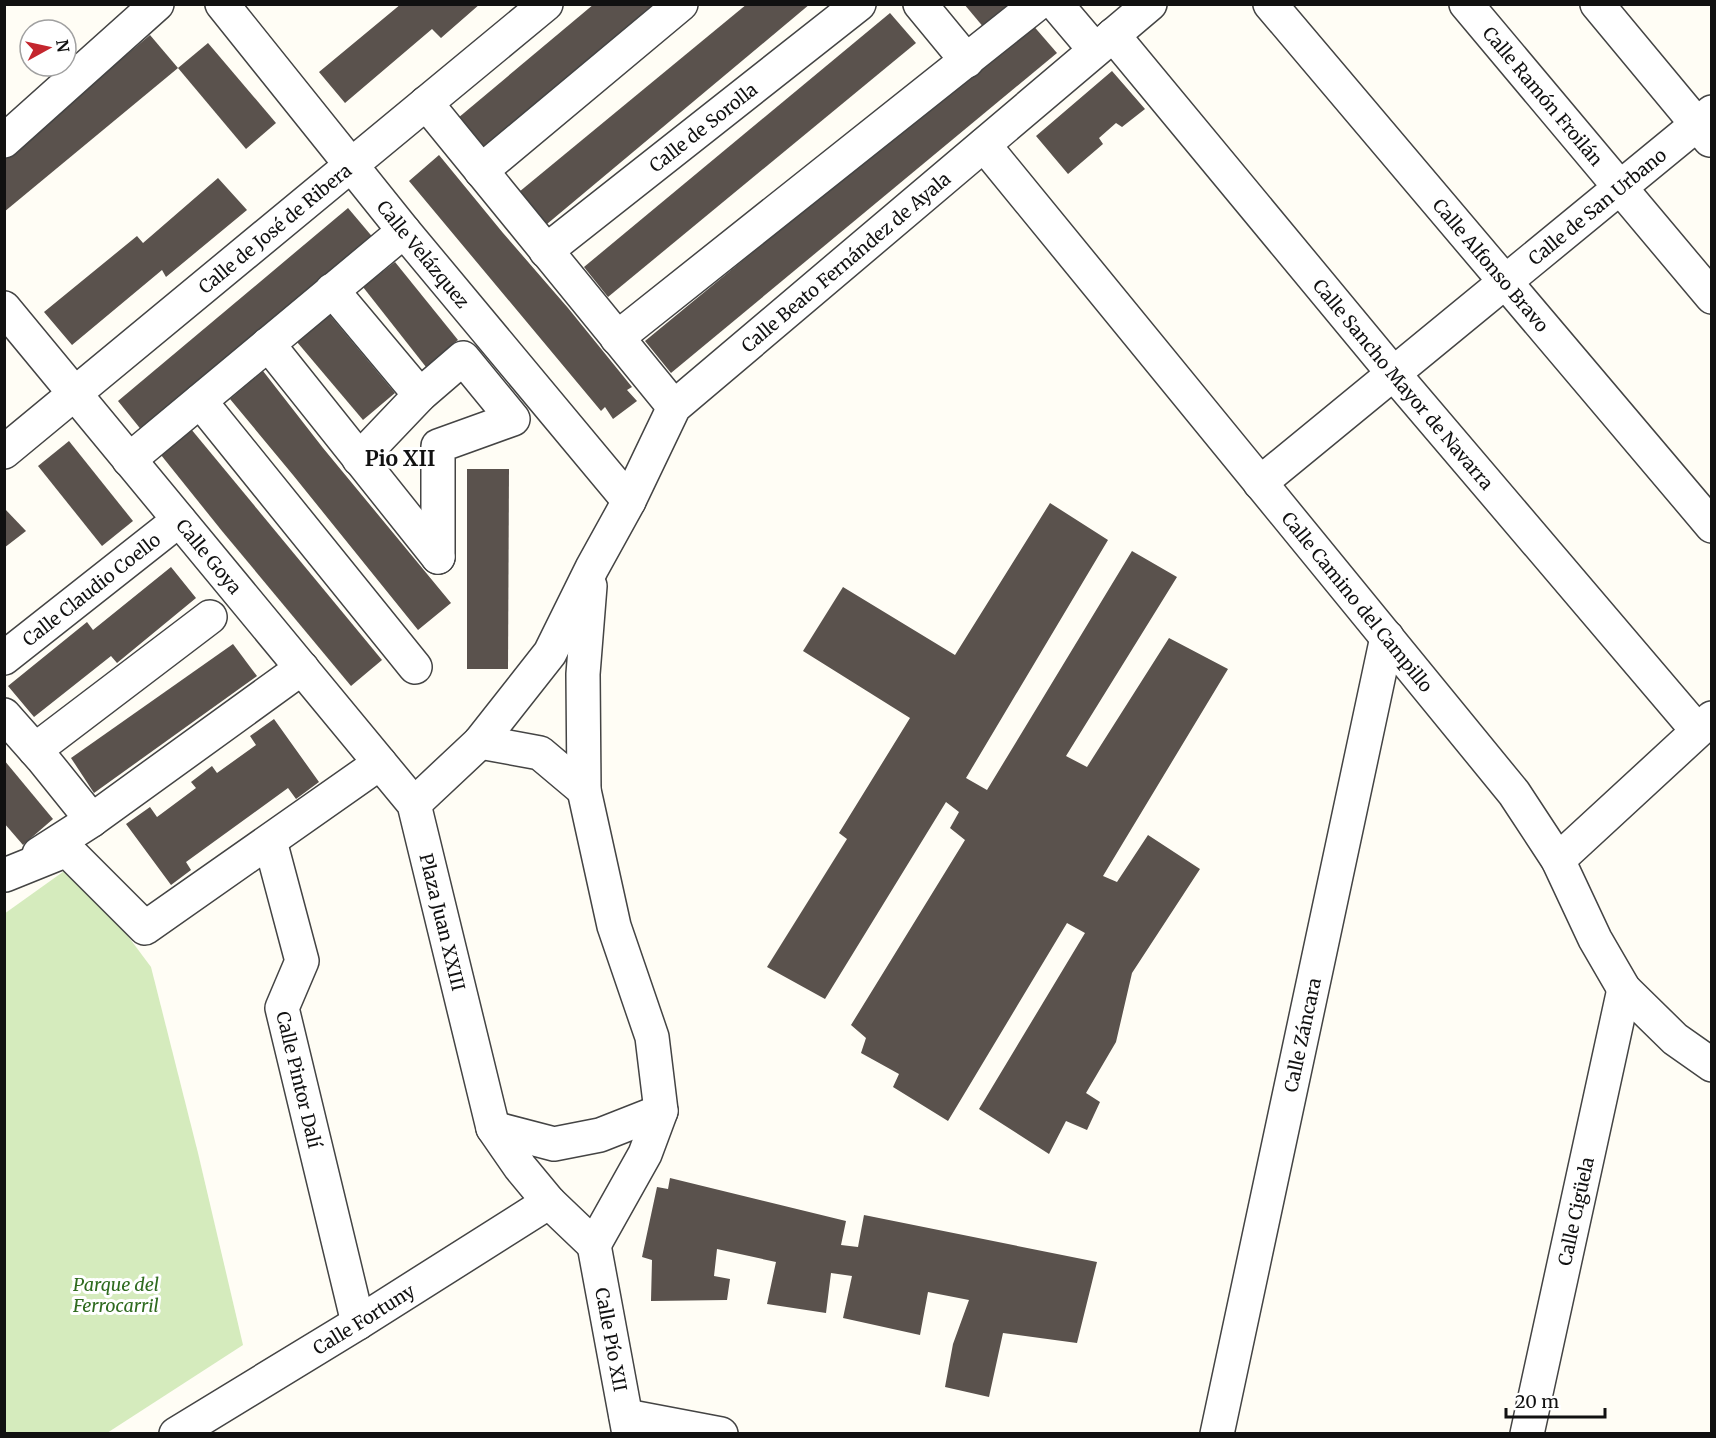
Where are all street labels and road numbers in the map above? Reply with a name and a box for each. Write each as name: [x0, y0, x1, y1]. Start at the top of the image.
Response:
street label: Calle Ramón Froilán: [1478, 22, 1608, 170]
street label: Calle de Sorolla: [644, 77, 762, 177]
street label: Calle de San Urbano: [1523, 143, 1671, 270]
street label: Calle de José de Ribera: [193, 158, 356, 298]
street label: Calle Beato Fernández de Ayala: [736, 167, 955, 357]
street label: Calle Alfonso Bravo: [1428, 194, 1554, 336]
street label: Calle Velázquez: [372, 195, 475, 313]
street label: Calle Sancho Mayor de Navarra: [1308, 274, 1499, 494]
street label: Calle Camino del Campillo: [1277, 507, 1438, 697]
street label: Calle Goya: [172, 514, 247, 599]
street label: Calle Claudio Coello: [18, 528, 165, 651]
street label: Plaza Juan XXIII: [415, 851, 471, 993]
street label: Calle Záncara: [1279, 975, 1326, 1094]
street label: Calle Pintor Dalí: [272, 1009, 327, 1151]
street label: Calle Cigüela: [1553, 1154, 1599, 1268]
street label: Calle Fortuny: [308, 1278, 419, 1359]
street label: Calle Pío XII: [591, 1286, 632, 1393]

